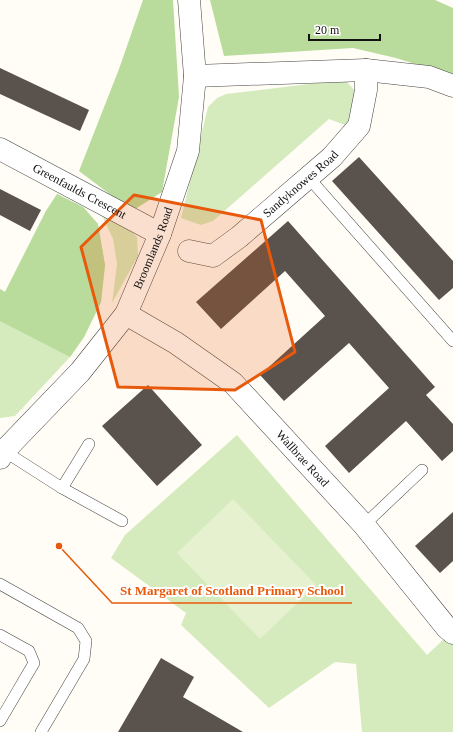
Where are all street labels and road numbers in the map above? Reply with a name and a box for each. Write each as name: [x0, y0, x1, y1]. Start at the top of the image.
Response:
street label: Sandyknowes Road: [260, 148, 341, 220]
street label: Greenfaulds Crescent: [30, 161, 129, 222]
street label: Broomlands Road: [130, 205, 176, 291]
street label: Wallbrae Road: [273, 427, 332, 489]

